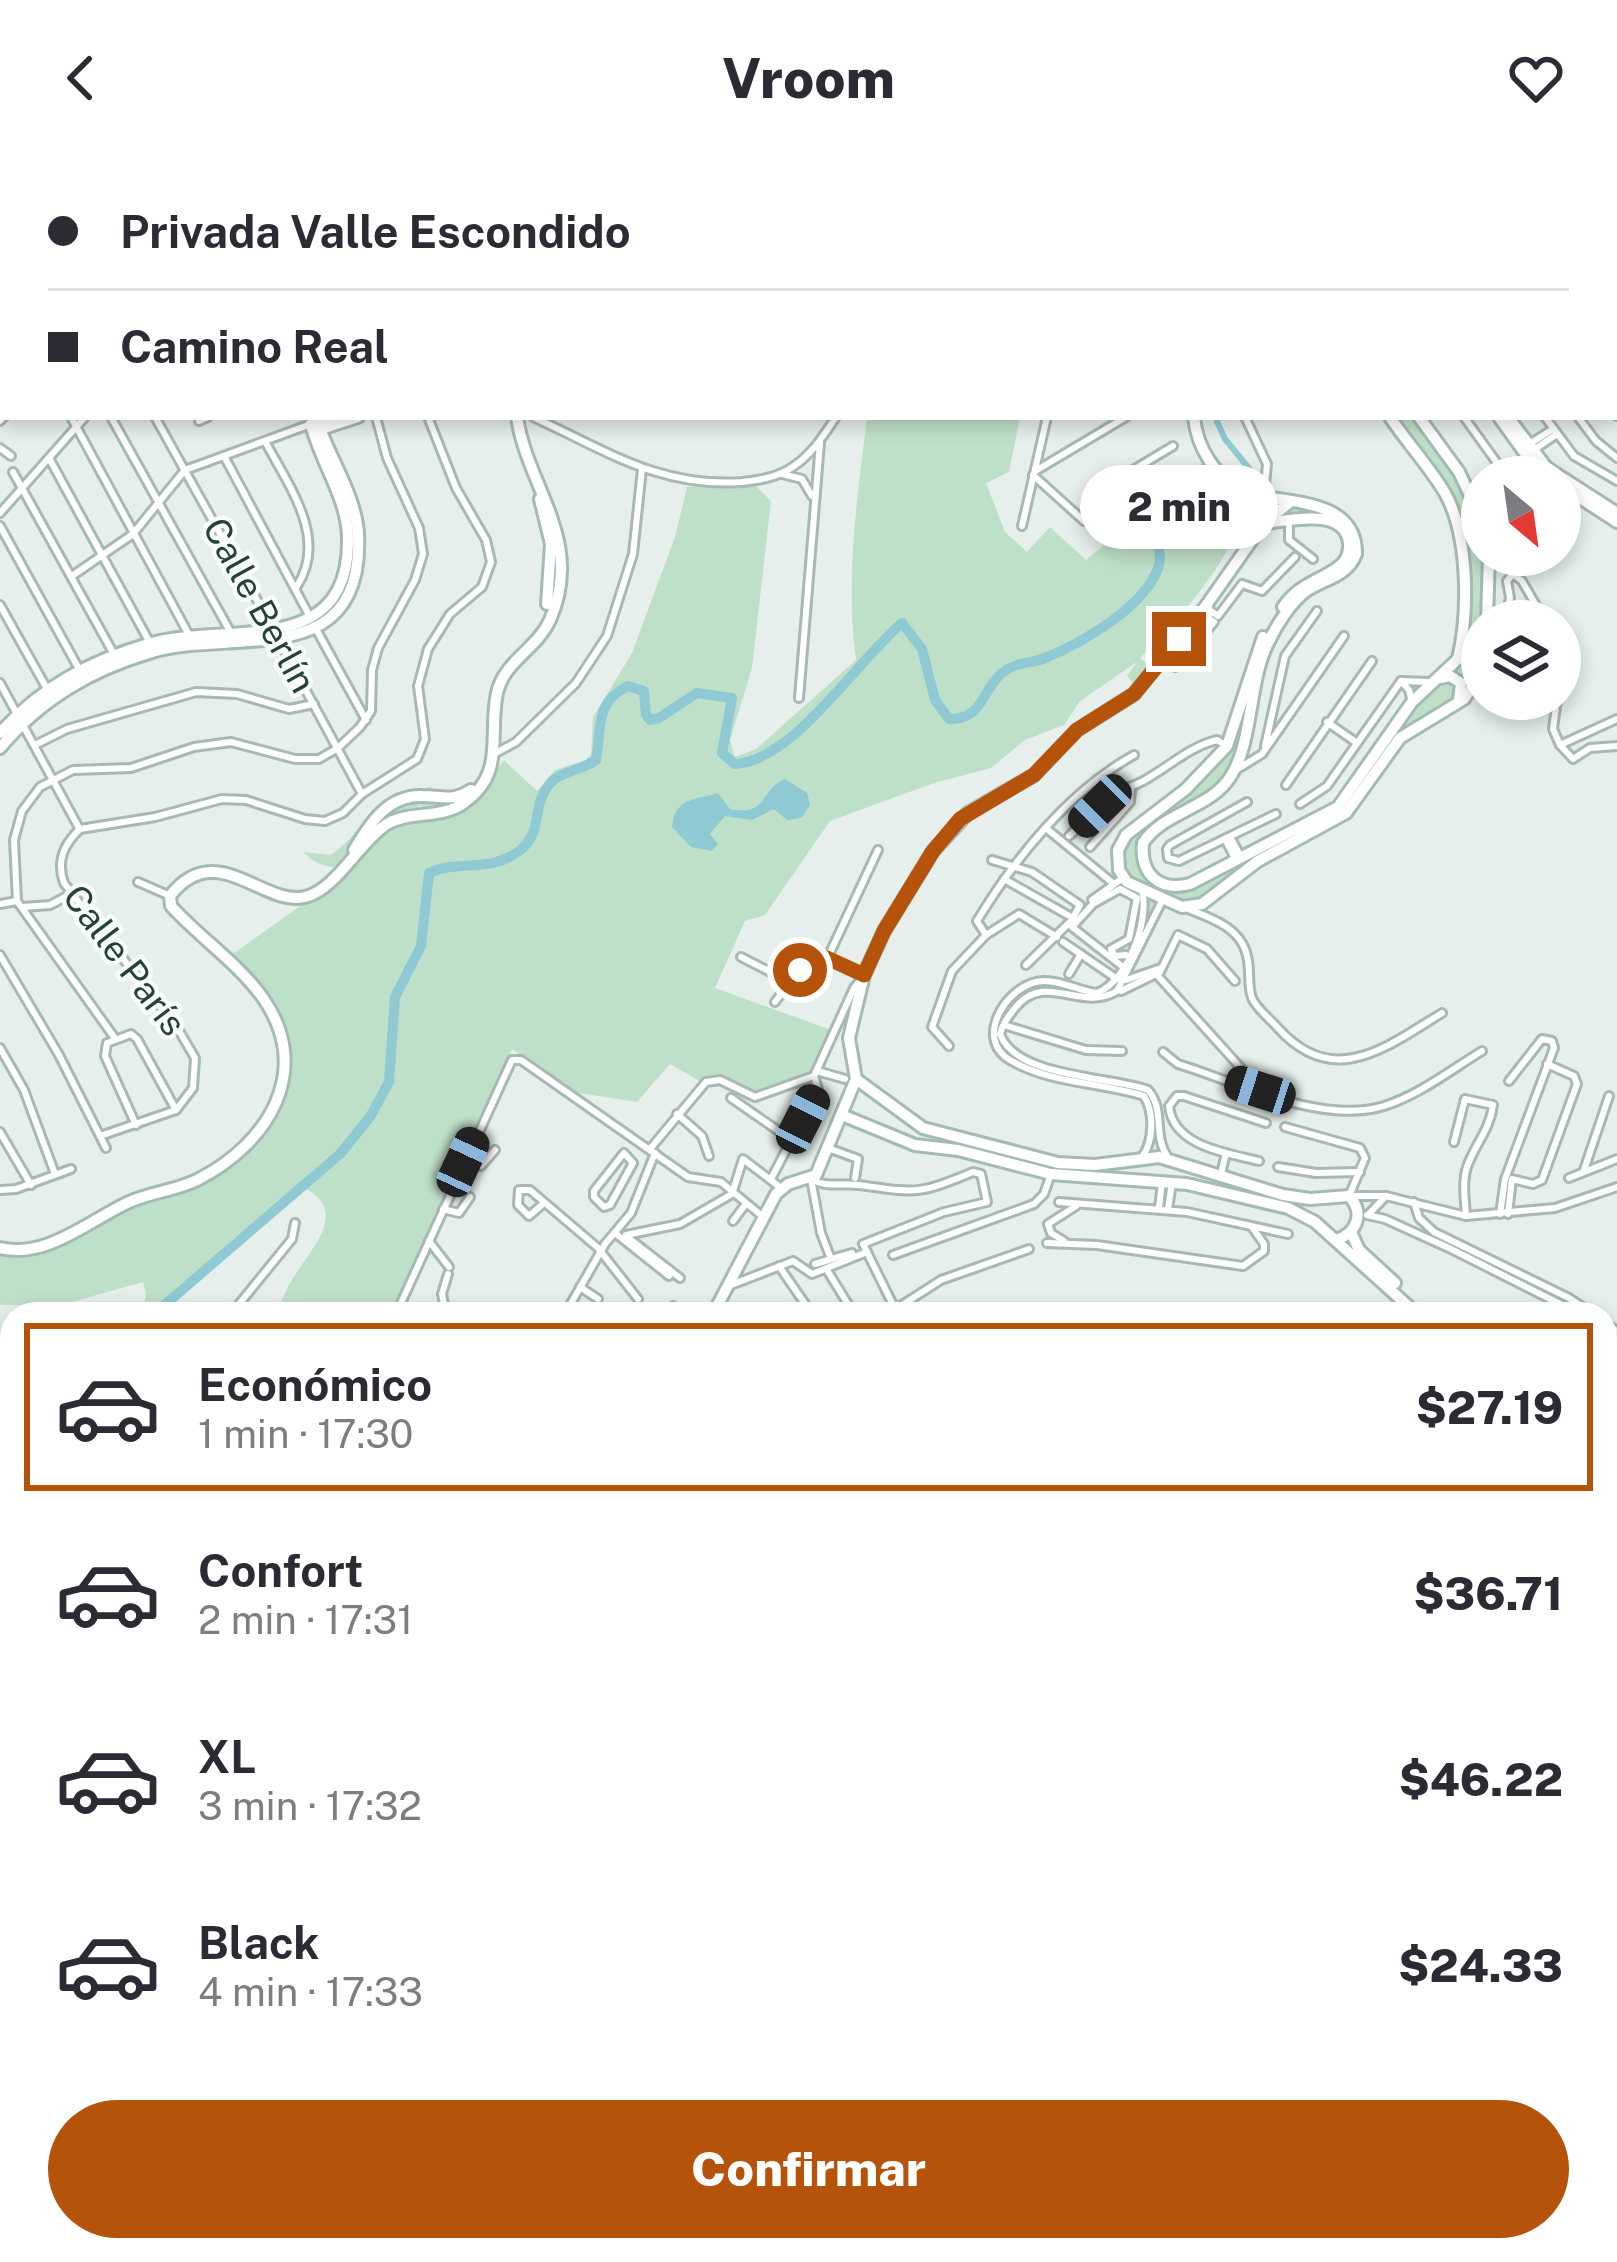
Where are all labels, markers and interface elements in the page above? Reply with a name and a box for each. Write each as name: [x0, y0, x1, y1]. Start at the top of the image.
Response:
icon: back: [48, 45, 114, 111]
icon: heart: [1503, 45, 1569, 111]
text: Vroom: [722, 47, 895, 110]
text: Privada Valle Escondido: [120, 205, 631, 258]
text: Camino Real: [120, 320, 389, 373]
north arrow: [1461, 456, 1581, 576]
map controls: [1461, 456, 1581, 720]
callout: 2 min: [1080, 465, 1278, 549]
text: 2 min: [1127, 484, 1231, 530]
street label: Calle Berlín: [195, 510, 325, 700]
button: layers: [1461, 600, 1581, 720]
route end: [1152, 612, 1206, 666]
car: [1062, 768, 1138, 844]
street label: Calle París: [55, 877, 195, 1043]
route start: [773, 943, 827, 997]
car: [1220, 1062, 1300, 1118]
car: [771, 1079, 835, 1159]
car: [431, 1122, 495, 1202]
icon: car: [54, 1353, 162, 1461]
text: Económico: [198, 1358, 432, 1411]
text: $27.19: [1416, 1381, 1563, 1434]
text: 1 min · 17:30: [198, 1411, 413, 1457]
icon: car: [54, 1539, 162, 1647]
text: Confort: [198, 1544, 363, 1597]
text: $36.71: [1414, 1567, 1563, 1620]
text: 2 min · 17:31: [198, 1597, 413, 1643]
icon: car: [54, 1725, 162, 1833]
text: XL: [198, 1730, 256, 1783]
text: $46.22: [1399, 1753, 1563, 1806]
text: 3 min · 17:32: [198, 1783, 422, 1829]
icon: car: [54, 1911, 162, 2019]
text: Black: [198, 1916, 319, 1969]
text: $24.33: [1398, 1939, 1563, 1992]
text: 4 min · 17:33: [198, 1969, 423, 2015]
button: Confirmar: [48, 2100, 1569, 2238]

